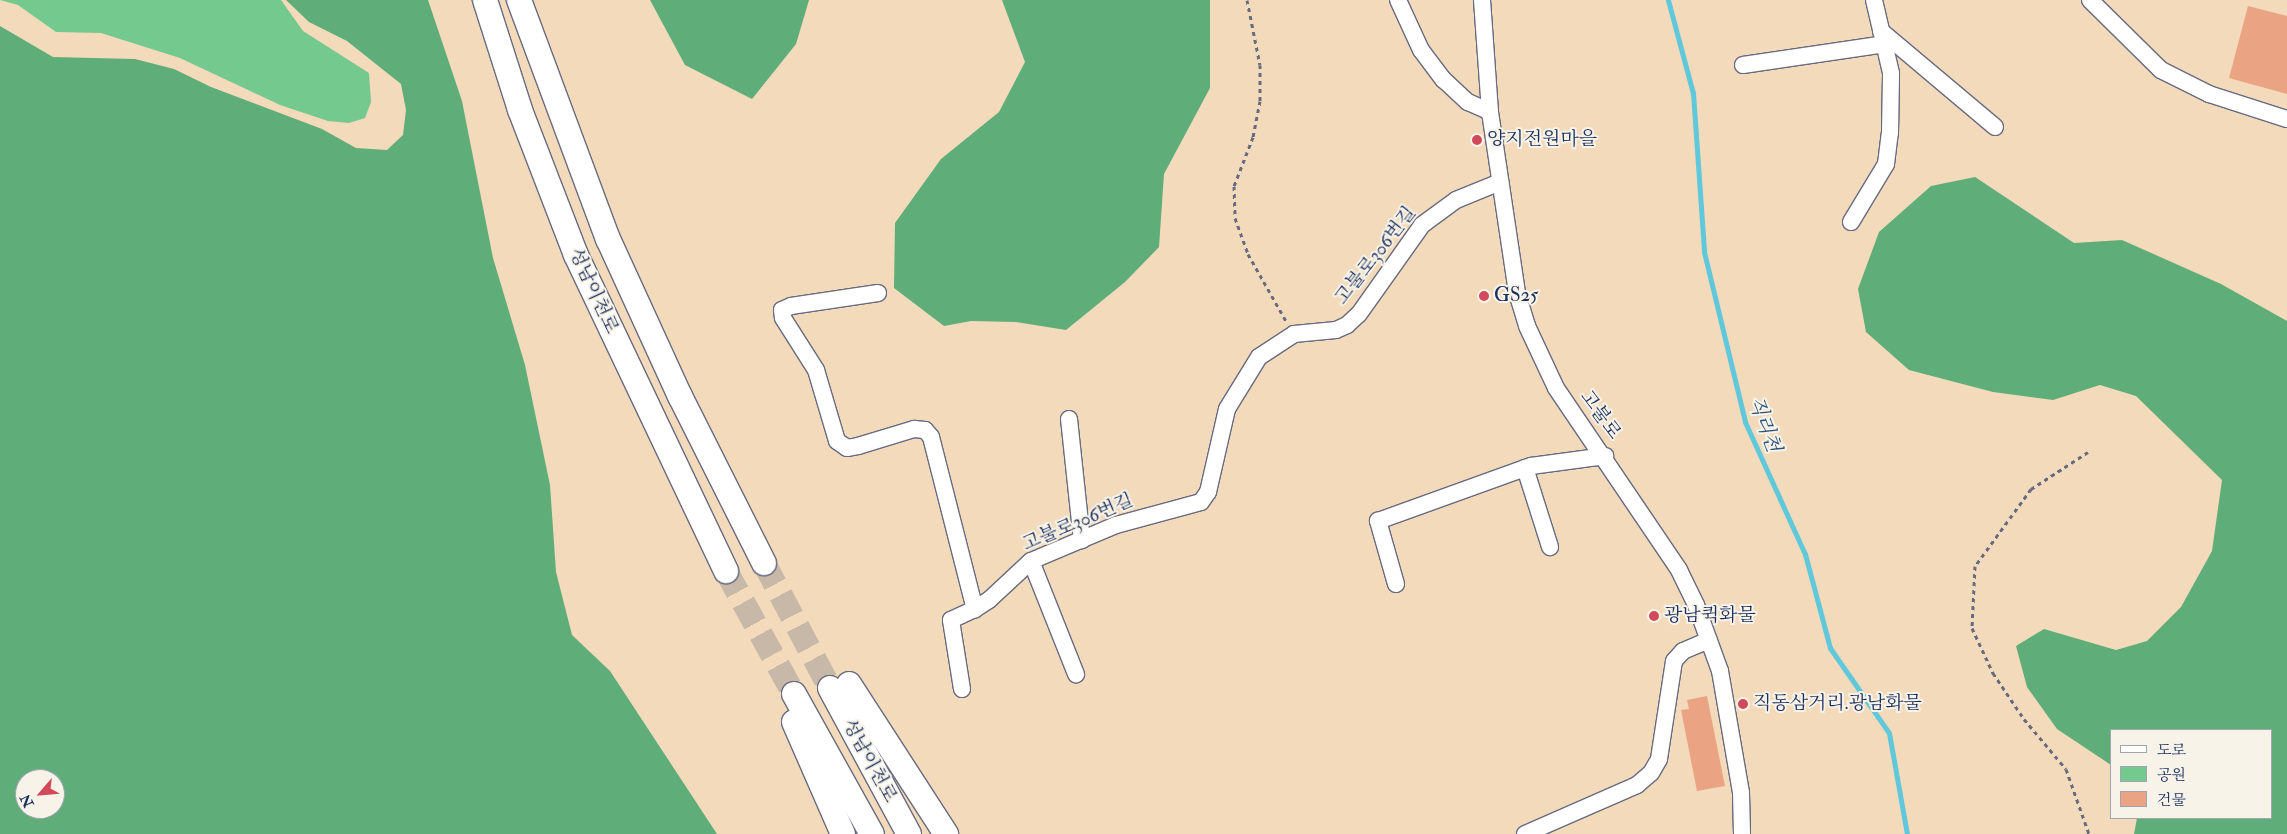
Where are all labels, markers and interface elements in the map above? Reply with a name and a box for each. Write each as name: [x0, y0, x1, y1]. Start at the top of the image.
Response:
place label: 양지전원마을: [1487, 129, 1597, 151]
marker: 양지전원마을: [1471, 134, 1483, 146]
street label: 고불로306번길: [1331, 202, 1421, 310]
street label: 성남이천로: [563, 245, 623, 337]
place label: GS25: [1494, 285, 1538, 307]
marker: GS25: [1478, 290, 1490, 302]
street label: 고불로: [1575, 386, 1625, 444]
water label: 직리천: [1744, 393, 1786, 455]
street label: 고불로306번길: [1019, 489, 1137, 557]
place label: 광남퀵화물: [1664, 605, 1756, 627]
marker: 광남퀵화물: [1648, 610, 1660, 622]
place label: 직동삼거리.광남화물: [1753, 693, 1922, 715]
marker: 직동삼거리.광남화물: [1737, 698, 1749, 710]
street label: 성남이천로: [837, 715, 901, 807]
legend: [2110, 729, 2272, 819]
text: 도로: [2157, 741, 2186, 760]
text: 공원: [2157, 766, 2186, 785]
north arrow: [15, 769, 65, 819]
text: N: [17, 791, 38, 810]
text: 건물: [2157, 791, 2186, 810]

